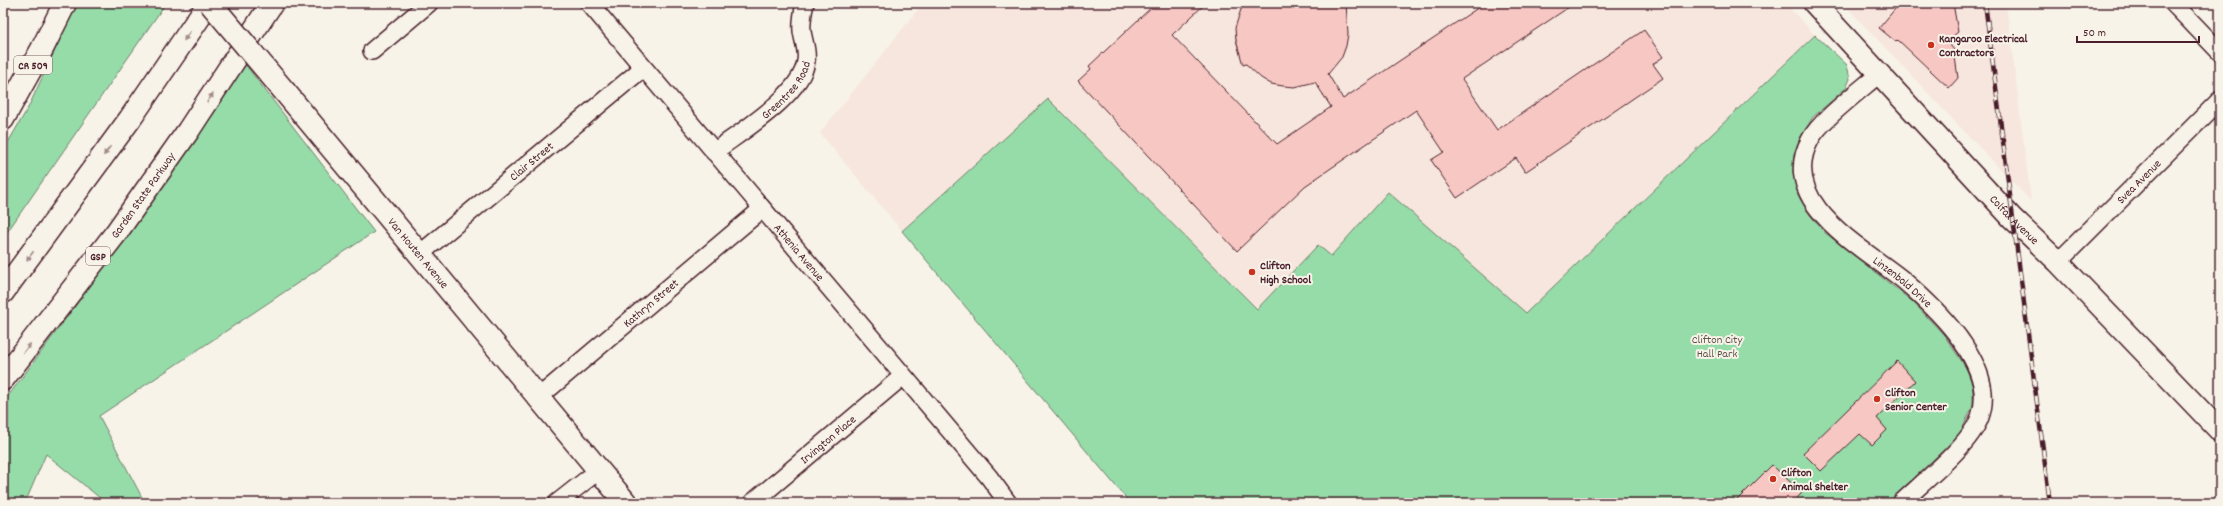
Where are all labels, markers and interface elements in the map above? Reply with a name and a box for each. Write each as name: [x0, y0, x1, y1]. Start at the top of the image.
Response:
scale bar: [2077, 18, 2199, 44]
text: 50 m: [2083, 25, 2106, 42]
one-way arrow: [183, 30, 191, 41]
place label: Kangaroo Electrical Contractors: [1939, 31, 2027, 62]
marker: Kangaroo Electrical Contractors: [1926, 40, 1936, 50]
road number: CR 509: [14, 56, 52, 74]
street label: Greentree Road: [758, 60, 816, 124]
one-way arrow: [206, 93, 214, 103]
street label: Clair Street: [507, 138, 559, 186]
one-way arrow: [103, 146, 111, 156]
street label: Garden State Parkway: [108, 149, 181, 243]
street label: Svea Avenue: [2114, 156, 2166, 209]
street label: Colfax Avenue: [1985, 192, 2042, 249]
street label: Van Houten Avenue: [383, 215, 452, 293]
street label: Athenia Avenue: [769, 221, 827, 286]
road number: GSP: [86, 247, 110, 265]
one-way arrow: [26, 250, 34, 261]
street label: Linzenbold Drive: [1869, 253, 1935, 312]
place label: Clifton High School: [1260, 258, 1311, 289]
marker: Clifton High School: [1247, 267, 1257, 277]
street label: Kathryn Street: [620, 275, 683, 332]
park label: Clifton City Hall Park: [1692, 332, 1743, 363]
one-way arrow: [23, 342, 31, 353]
place label: Clifton Senior Center: [1885, 385, 1947, 416]
marker: Clifton Senior Center: [1872, 394, 1882, 404]
street label: Irvington Place: [797, 412, 860, 469]
place label: Clifton Animal Shelter: [1781, 465, 1848, 496]
marker: Clifton Animal Shelter: [1768, 474, 1778, 484]

